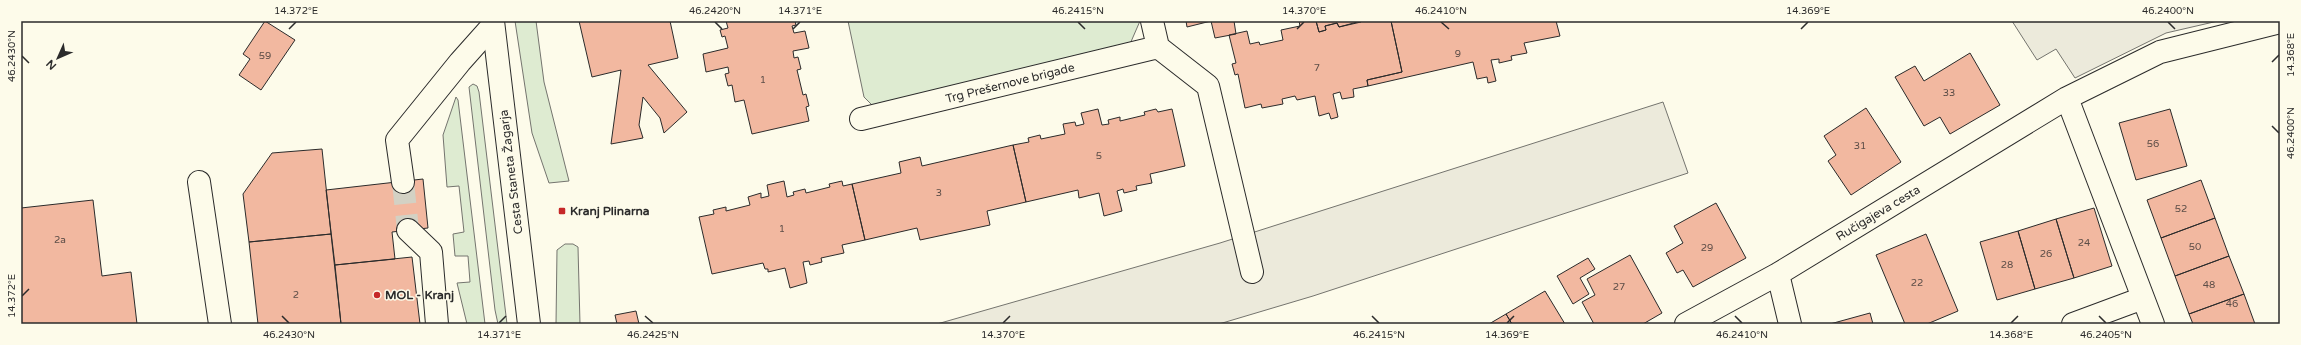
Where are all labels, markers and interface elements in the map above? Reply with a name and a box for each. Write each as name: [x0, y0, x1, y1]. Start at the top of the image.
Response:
text: 14.372°E: [274, 5, 318, 17]
text: 46.2420°N: [689, 5, 741, 17]
text: 14.371°E: [778, 5, 822, 17]
text: 46.2415°N: [1052, 5, 1104, 17]
text: 14.370°E: [1282, 5, 1326, 17]
text: 46.2410°N: [1415, 5, 1467, 17]
text: 14.369°E: [1786, 5, 1830, 17]
text: 46.2400°N: [2142, 5, 2194, 17]
text: 46.2430°N: [6, 30, 18, 82]
text: 14.368°E: [2285, 33, 2297, 77]
north arrow: [38, 38, 78, 78]
house number: 9: [1455, 48, 1461, 60]
house number: 59: [259, 50, 271, 62]
text: N: [44, 57, 59, 72]
street label: Trg Prešernove brigade: [944, 60, 1076, 106]
house number: 7: [1314, 62, 1320, 74]
house number: 1: [760, 74, 766, 86]
house number: 33: [1943, 87, 1955, 99]
text: 46.2400°N: [2285, 107, 2297, 159]
street label: Cesta Staneta Žagarja: [496, 109, 526, 235]
house number: 56: [2147, 138, 2159, 150]
house number: 31: [1854, 140, 1866, 152]
house number: 5: [1096, 150, 1102, 162]
street label: Ručigajeva cesta: [1833, 182, 1923, 244]
house number: 3: [936, 187, 942, 199]
house number: 52: [2175, 203, 2187, 215]
place label: Kranj Plinarna: [570, 204, 650, 219]
marker: Kranj Plinarna: [557, 206, 567, 216]
house number: 1: [779, 223, 785, 235]
house number: 2a: [54, 234, 66, 246]
house number: 24: [2078, 237, 2090, 249]
house number: 50: [2189, 241, 2201, 253]
house number: 29: [1701, 242, 1713, 254]
house number: 26: [2040, 248, 2052, 260]
house number: 28: [2001, 259, 2013, 271]
text: 14.372°E: [6, 274, 18, 318]
house number: 22: [1911, 277, 1923, 289]
house number: 48: [2203, 279, 2215, 291]
house number: 27: [1613, 281, 1625, 293]
place label: MOL - Kranj: [385, 288, 454, 303]
house number: 2: [293, 289, 299, 301]
marker: MOL - Kranj: [372, 290, 382, 300]
house number: 46: [2226, 298, 2238, 310]
text: 46.2430°N: [263, 329, 315, 341]
text: 14.371°E: [477, 329, 521, 341]
text: 46.2425°N: [627, 329, 679, 341]
text: 14.370°E: [981, 329, 1025, 341]
text: 46.2415°N: [1353, 329, 1405, 341]
text: 14.369°E: [1485, 329, 1529, 341]
text: 46.2410°N: [1716, 329, 1768, 341]
text: 14.368°E: [1989, 329, 2033, 341]
text: 46.2405°N: [2080, 329, 2132, 341]

